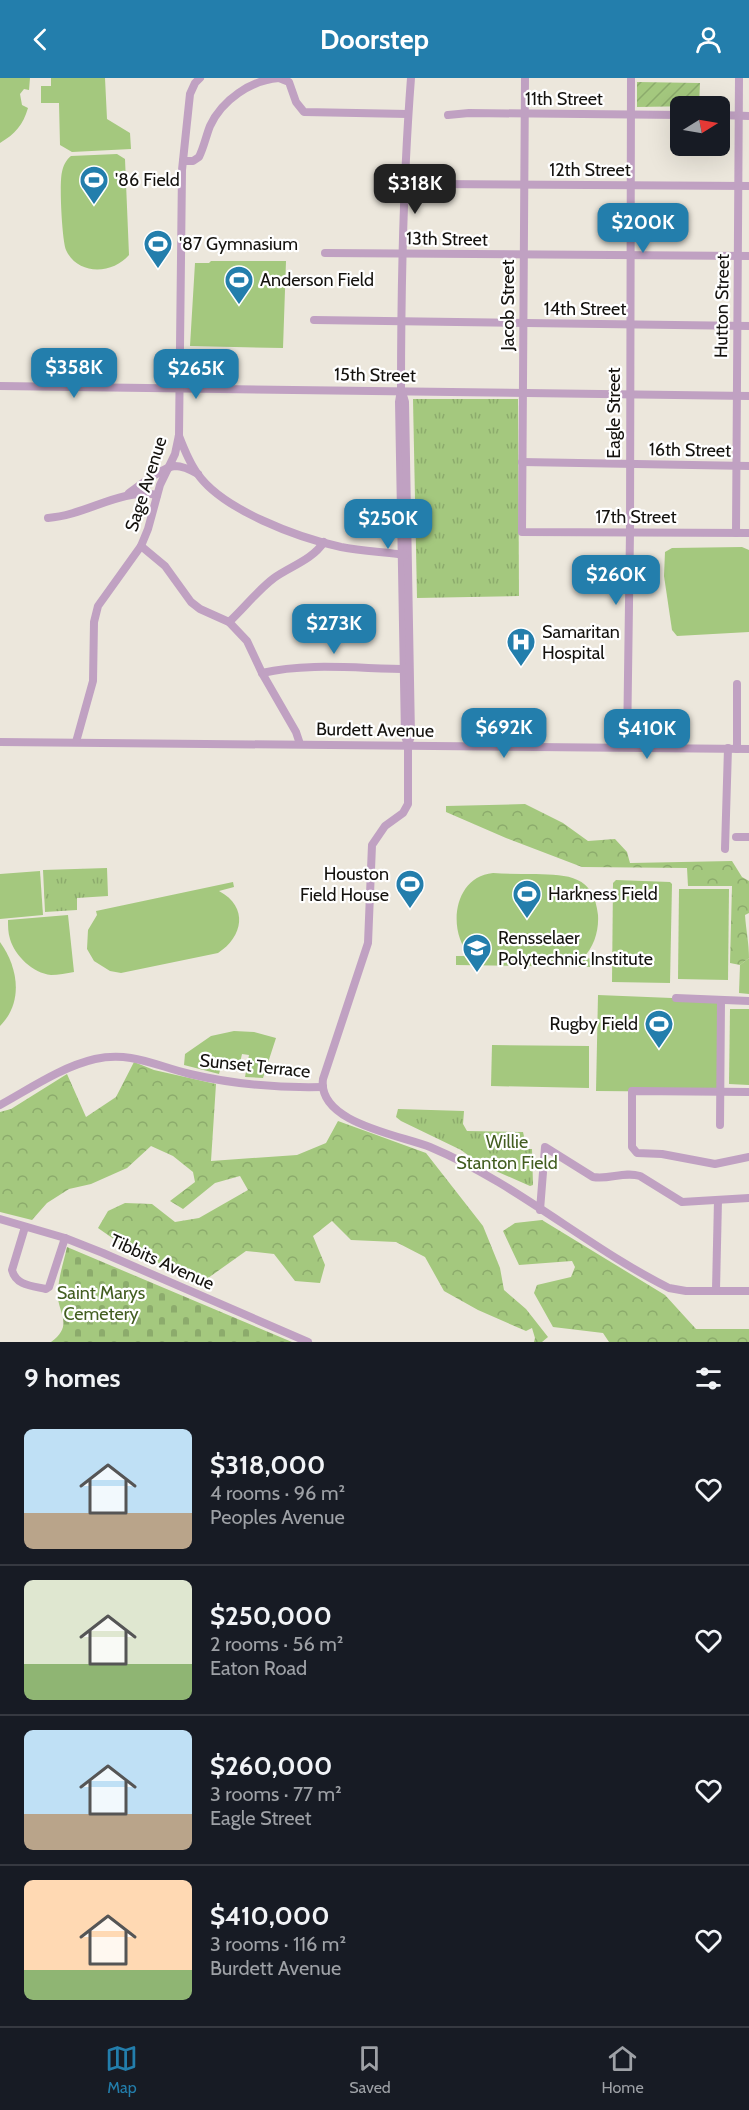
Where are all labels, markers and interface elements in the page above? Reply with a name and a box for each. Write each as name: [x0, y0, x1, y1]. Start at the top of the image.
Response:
icon: back: [24, 23, 57, 56]
text: Doorstep: [320, 23, 429, 56]
icon: person: [692, 23, 725, 56]
street label: 11th Street: [525, 88, 603, 110]
north arrow: [670, 96, 730, 156]
map controls: [670, 96, 730, 156]
street label: 12th Street: [549, 159, 631, 181]
sports icon: '86 Field: [78, 164, 110, 206]
pin: $318K: [373, 164, 457, 215]
place label: '86 Field: [115, 169, 180, 191]
text: $318K: [388, 171, 442, 195]
pin: $200K: [601, 203, 685, 254]
text: $200K: [612, 210, 674, 234]
street label: 13th Street: [406, 227, 488, 251]
sports icon: '87 Gymnasium: [142, 228, 174, 270]
place label: '87 Gymnasium: [179, 233, 298, 255]
street label: Hutton Street: [710, 254, 734, 358]
street label: Jacob Street: [497, 259, 519, 352]
sports icon: Anderson Field: [223, 264, 255, 306]
place label: Anderson Field: [260, 269, 374, 291]
street label: 14th Street: [544, 298, 626, 320]
pin: $358K: [32, 348, 116, 399]
pin: $265K: [154, 349, 238, 400]
text: $358K: [45, 355, 103, 379]
text: $265K: [168, 356, 224, 380]
street label: 15th Street: [334, 363, 416, 387]
street label: Eagle Street: [603, 367, 625, 459]
street label: Sage Avenue: [120, 434, 172, 534]
street label: 16th Street: [649, 438, 731, 462]
pin: $250K: [346, 499, 430, 550]
text: $250K: [358, 506, 418, 530]
street label: 17th Street: [595, 506, 677, 528]
pin: $260K: [574, 555, 658, 606]
text: $260K: [586, 562, 646, 586]
pin: $273K: [292, 604, 376, 655]
text: $273K: [306, 611, 362, 635]
place label: Samaritan Hospital: [542, 621, 620, 664]
hospital icon: Samaritan Hospital: [505, 626, 537, 668]
pin: $692K: [462, 708, 546, 759]
pin: $410K: [605, 709, 689, 760]
text: $692K: [475, 715, 533, 739]
text: $410K: [618, 716, 676, 740]
street label: Burdett Avenue: [316, 718, 434, 742]
place label: Houston Field House: [300, 863, 389, 906]
sports icon: Houston Field House: [394, 868, 426, 910]
sports icon: Harkness Field: [511, 878, 543, 920]
place label: Harkness Field: [548, 883, 658, 905]
place label: Rensselaer Polytechnic Institute: [498, 927, 653, 970]
school or university icon: Rensselaer Polytechnic Institute: [461, 932, 493, 974]
sports icon: Rugby Field: [643, 1008, 675, 1050]
place label: Rugby Field: [550, 1013, 638, 1035]
street label: Sunset Terrace: [199, 1049, 311, 1083]
park label: Willie Stanton Field: [456, 1131, 558, 1174]
street label: Tibbits Avenue: [107, 1229, 217, 1295]
park label: Saint Marys Cemetery: [57, 1282, 145, 1325]
text: 9 homes: [24, 1362, 121, 1394]
icon: filters: [692, 1362, 725, 1395]
text: $318,000: [210, 1449, 325, 1481]
icon: home: [72, 1453, 144, 1525]
icon: heart: [692, 1473, 725, 1506]
text: 4 rooms · 96 m²: [210, 1481, 345, 1505]
text: Peoples Avenue: [210, 1505, 345, 1529]
text: $250,000: [210, 1600, 332, 1632]
icon: home: [72, 1604, 144, 1676]
icon: heart: [692, 1624, 725, 1657]
text: 2 rooms · 56 m²: [210, 1632, 343, 1656]
text: Eaton Road: [210, 1656, 307, 1680]
text: $260,000: [210, 1750, 332, 1782]
icon: home: [72, 1754, 144, 1826]
icon: heart: [692, 1774, 725, 1807]
text: 3 rooms · 77 m²: [210, 1782, 342, 1806]
text: Eagle Street: [210, 1806, 311, 1830]
text: $410,000: [210, 1900, 330, 1932]
icon: home: [72, 1904, 144, 1976]
icon: heart: [692, 1924, 725, 1957]
text: 3 rooms · 116 m²: [210, 1932, 346, 1956]
text: Burdett Avenue: [210, 1956, 341, 1980]
tab: Map: [105, 2042, 138, 2097]
tab: Saved: [349, 2042, 391, 2097]
tab: Home: [602, 2042, 644, 2097]

